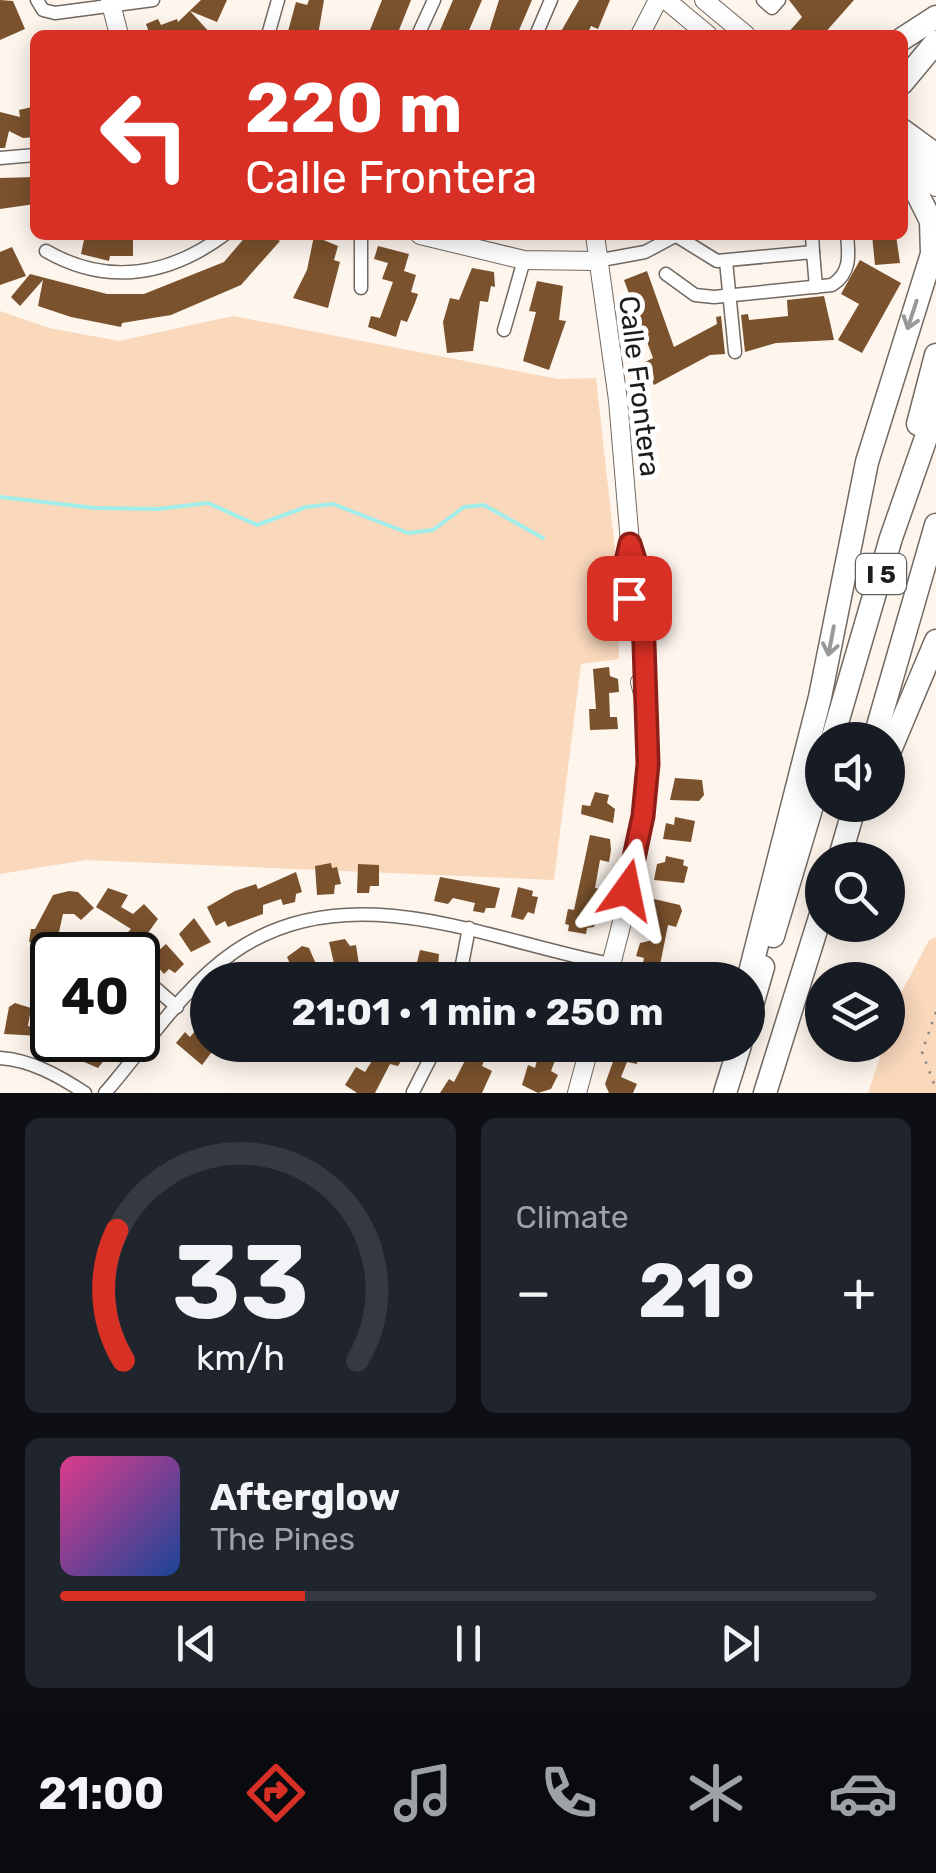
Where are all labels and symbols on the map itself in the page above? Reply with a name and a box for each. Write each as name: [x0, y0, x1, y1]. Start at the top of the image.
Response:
street label: Calle Frontera: [612, 294, 667, 478]
one-way arrow: [902, 299, 920, 330]
road number: I 5: [856, 554, 906, 594]
pin: [587, 556, 672, 641]
one-way arrow: [821, 624, 840, 656]
position arrow: [575, 838, 679, 942]
speed limit sign: 40: [30, 932, 160, 1062]

